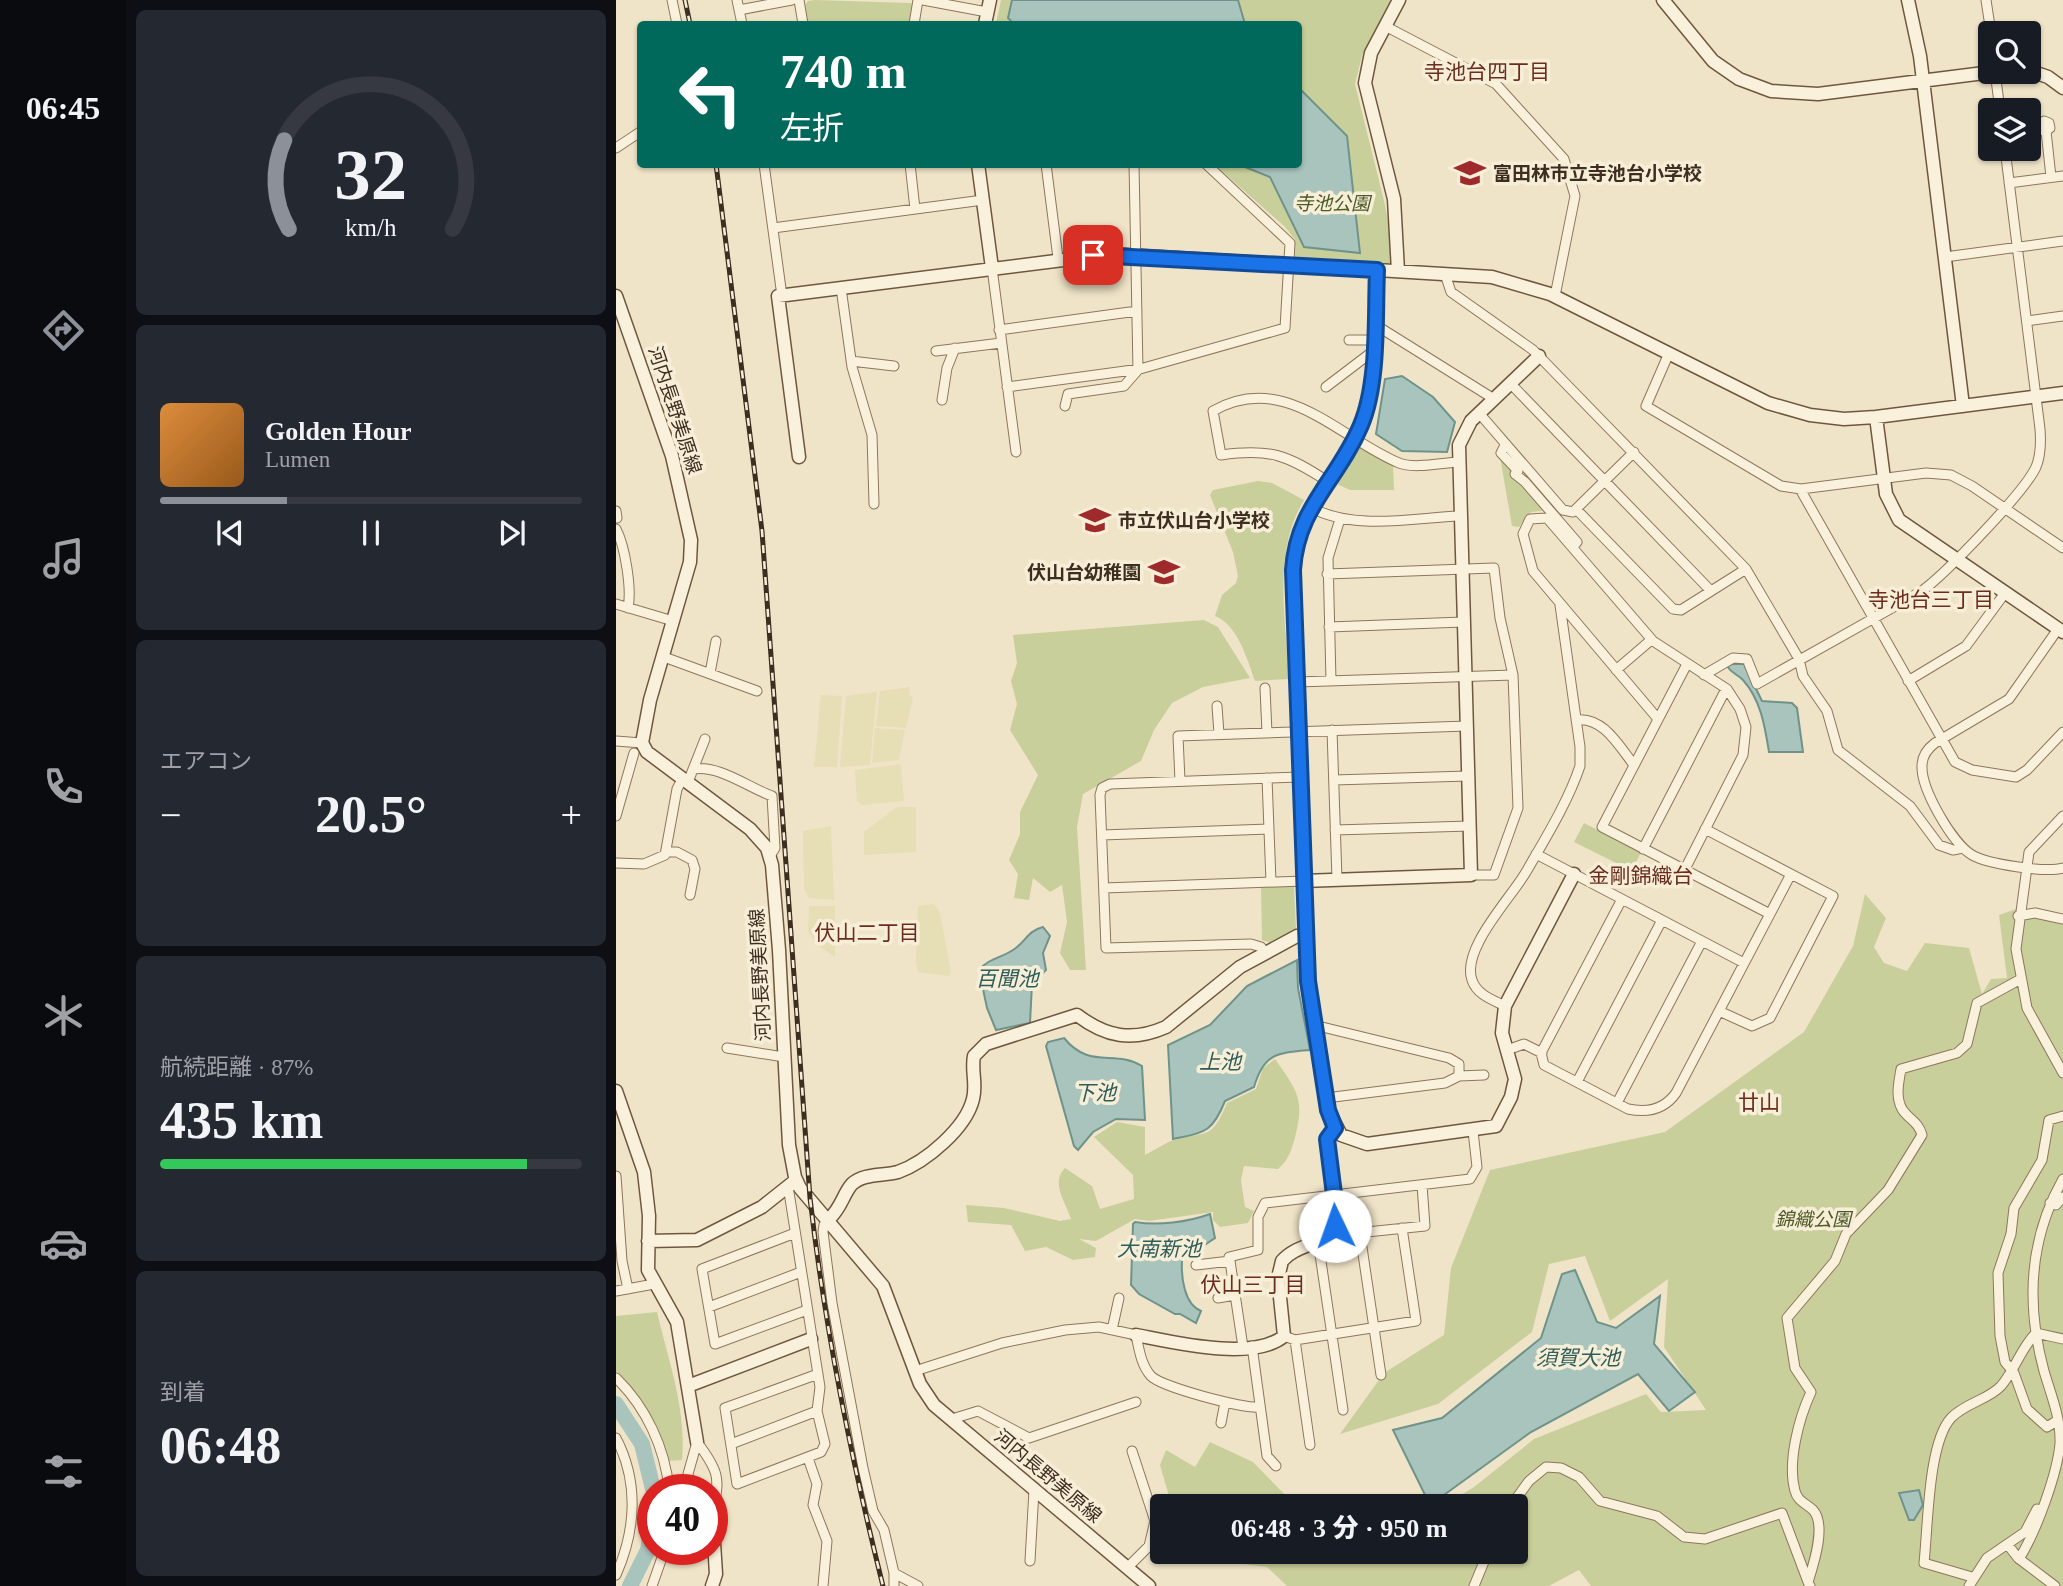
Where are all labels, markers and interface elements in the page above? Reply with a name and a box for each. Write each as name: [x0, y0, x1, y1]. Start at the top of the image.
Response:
map controls: [1978, 21, 2041, 161]
button: search: [1978, 21, 2041, 84]
text: 740 m: [780, 44, 907, 99]
icon: left: [665, 49, 756, 140]
district label: 寺池台四丁目: [1424, 60, 1550, 84]
text: 06:45: [26, 90, 100, 126]
button: layers: [1978, 98, 2041, 161]
text: 左折: [780, 110, 844, 146]
text: 32: [335, 134, 407, 215]
school or university icon: 富田林市立寺池台小学校: [1453, 156, 1487, 190]
place label: 富田林市立寺池台小学校: [1493, 163, 1702, 184]
park label: 寺池公園: [1294, 193, 1373, 214]
text: km/h: [345, 213, 397, 240]
pin: [1063, 225, 1123, 285]
icon: arrive: [1074, 236, 1112, 274]
icon: directions: [39, 306, 88, 355]
street label: 河内長野美原線: [644, 344, 706, 476]
text: Golden Hour: [265, 417, 412, 446]
text: Lumen: [265, 447, 330, 472]
school or university icon: 市立伏山台小学校: [1078, 503, 1112, 537]
place label: 市立伏山台小学校: [1118, 510, 1270, 531]
icon: previous: [211, 514, 249, 552]
icon: pause: [352, 514, 390, 552]
icon: next: [493, 514, 531, 552]
icon: music: [39, 534, 88, 583]
school or university icon: 伏山台幼稚園: [1147, 555, 1181, 589]
place label: 伏山台幼稚園: [1027, 562, 1141, 583]
district label: 寺池台三丁目: [1868, 588, 1994, 612]
text: エアコン: [160, 749, 252, 774]
icon: phone: [39, 762, 88, 811]
text: 20.5°: [315, 786, 427, 843]
text: −: [160, 794, 181, 836]
text: +: [561, 794, 582, 836]
district label: 金剛錦織台: [1589, 864, 1694, 888]
street label: 河内長野美原線: [746, 908, 774, 1042]
district label: 伏山二丁目: [815, 921, 920, 945]
water label: 百聞池: [976, 967, 1040, 991]
icon: climate: [39, 991, 88, 1040]
water label: 上池: [1199, 1050, 1243, 1074]
text: 航続距離 · 87%: [160, 1055, 313, 1080]
water label: 下池: [1074, 1081, 1118, 1105]
district label: 廿山: [1738, 1091, 1780, 1115]
text: 435 km: [160, 1092, 323, 1149]
position arrow: [1298, 1189, 1372, 1263]
park label: 錦織公園: [1775, 1209, 1854, 1230]
icon: car: [39, 1219, 88, 1268]
water label: 大南新池: [1117, 1237, 1203, 1261]
district label: 伏山三丁目: [1201, 1273, 1306, 1297]
water label: 須賀大池: [1536, 1346, 1622, 1370]
text: 到着: [160, 1380, 206, 1405]
text: 06:48: [160, 1417, 281, 1474]
street label: 河内長野美原線: [990, 1425, 1106, 1527]
icon: filters: [39, 1447, 88, 1496]
speed limit sign: 40: [637, 1474, 728, 1565]
text: 06:48 · 3 分 · 950 m: [1231, 1514, 1447, 1543]

